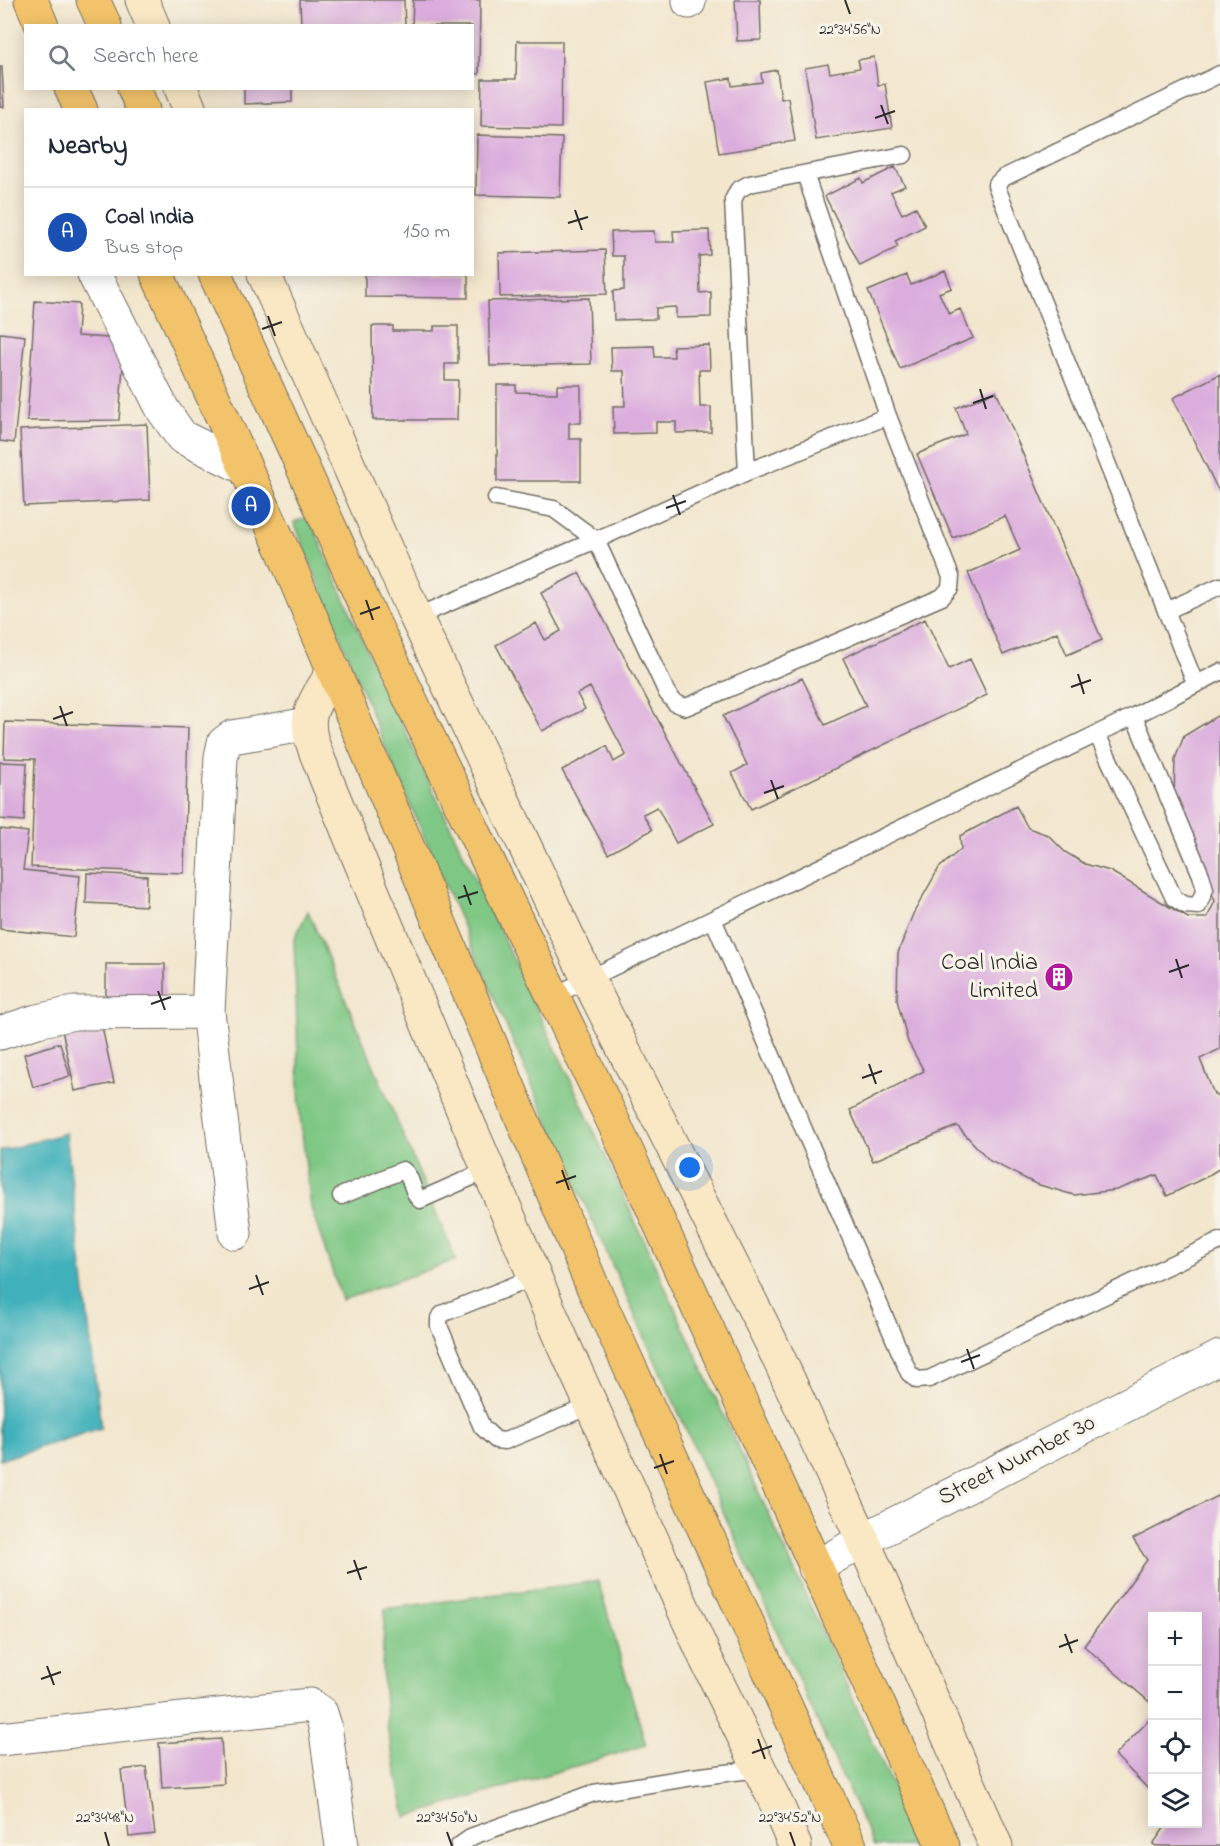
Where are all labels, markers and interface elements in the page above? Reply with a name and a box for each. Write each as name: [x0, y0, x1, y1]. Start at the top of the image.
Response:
text: 22°34'56"N: [819, 19, 881, 41]
search box: [24, 24, 474, 90]
icon: search: [45, 41, 78, 74]
text: Search here: [93, 41, 198, 73]
text: Nearby: [48, 128, 127, 166]
text: Coal India: [105, 202, 194, 234]
text: A: [61, 218, 74, 247]
text: 150 m: [403, 218, 450, 247]
text: Bus stop: [105, 234, 183, 263]
pin: A: [232, 484, 270, 528]
place label: Coal India Limited: [941, 946, 1039, 1009]
building icon: Coal India Limited: [1043, 961, 1075, 993]
your location: [675, 1153, 704, 1182]
street label: Street Number 30: [932, 1406, 1102, 1516]
map controls: [1148, 1612, 1202, 1828]
button: +: [1148, 1612, 1202, 1666]
button: −: [1148, 1666, 1202, 1720]
button: locate: [1148, 1720, 1202, 1774]
button: layers: [1148, 1774, 1202, 1828]
text: 22°34'48"N: [76, 1807, 134, 1829]
text: 22°34'50"N: [416, 1807, 478, 1829]
text: 22°34'52"N: [759, 1807, 821, 1829]

